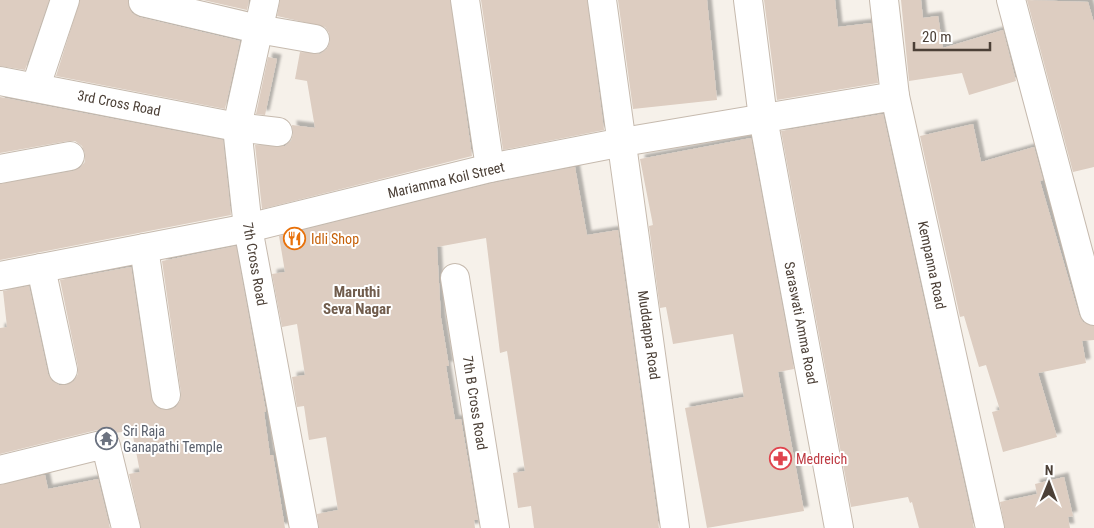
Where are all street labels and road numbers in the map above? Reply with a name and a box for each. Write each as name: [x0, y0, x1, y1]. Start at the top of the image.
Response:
street label: 3rd Cross Road: [76, 87, 162, 119]
street label: Mariamma Koil Street: [386, 159, 506, 201]
street label: Kempanna Road: [915, 219, 949, 311]
street label: 7th Cross Road: [240, 221, 270, 307]
street label: Saraswati Amma Road: [781, 260, 821, 386]
street label: Muddappa Road: [635, 289, 663, 381]
street label: 7th B Cross Road: [460, 355, 490, 451]

